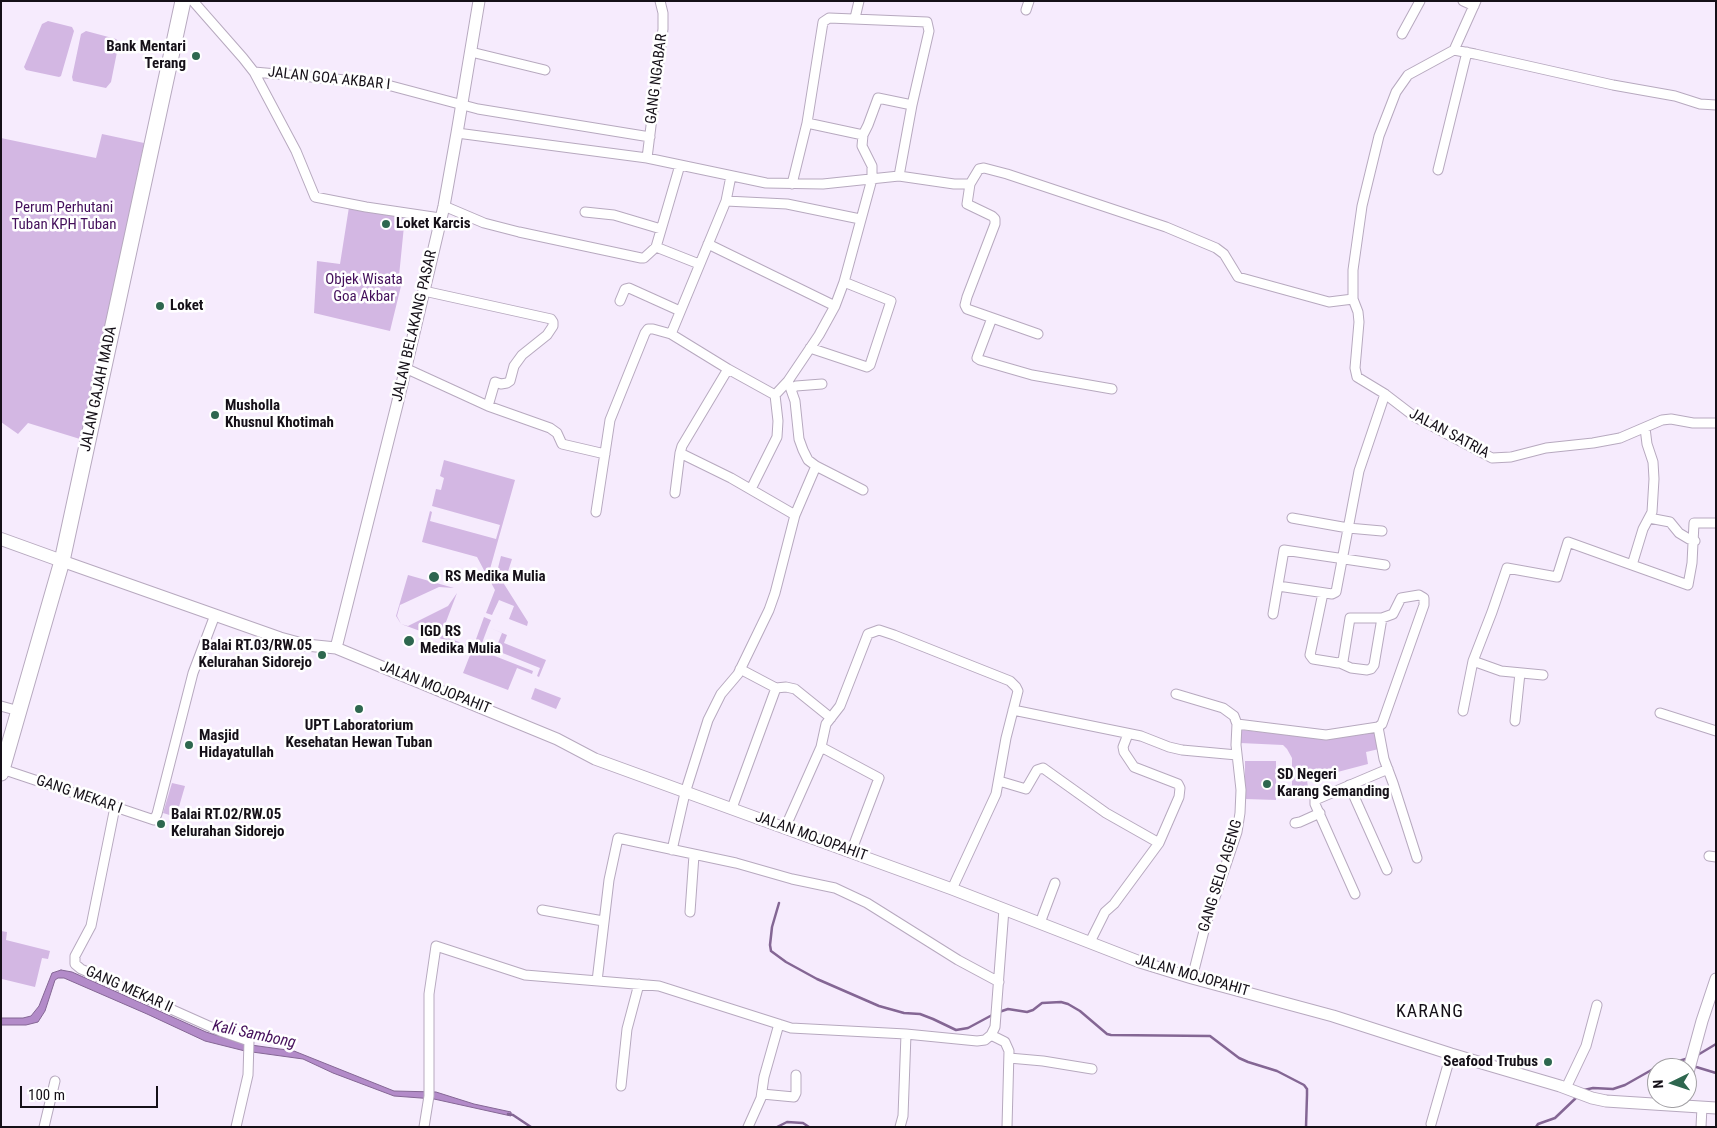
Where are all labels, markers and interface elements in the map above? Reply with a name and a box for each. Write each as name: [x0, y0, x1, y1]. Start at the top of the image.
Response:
street label: GANG NGABAR: [643, 33, 671, 125]
place label: Bank Mentari Terang: [106, 38, 186, 73]
marker: Bank Mentari Terang: [190, 50, 202, 62]
street label: JALAN GOA AKBAR I: [267, 64, 391, 94]
park label: Perum Perhutani Tuban KPH Tuban: [11, 199, 117, 234]
place label: Loket Karcis: [396, 215, 471, 233]
marker: Loket Karcis: [380, 218, 392, 230]
street label: JALAN BELAKANG PASAR: [389, 249, 441, 403]
park label: Objek Wisata Goa Akbar: [325, 271, 403, 306]
place label: Loket: [170, 297, 203, 315]
marker: Loket: [154, 300, 166, 312]
street label: JALAN GAJAH MADA: [77, 325, 121, 453]
place label: Musholla Khusnul Khotimah: [225, 397, 334, 432]
street label: JALAN SATRIA: [1406, 405, 1492, 463]
marker: Musholla Khusnul Khotimah: [209, 409, 221, 421]
place label: RS Medika Mulia: [445, 568, 546, 586]
marker: RS Medika Mulia: [427, 570, 441, 584]
place label: IGD RS Medika Mulia: [420, 623, 501, 658]
marker: IGD RS Medika Mulia: [402, 634, 416, 648]
place label: Balai RT.03/RW.05 Kelurahan Sidorejo: [199, 637, 312, 672]
marker: Balai RT.03/RW.05 Kelurahan Sidorejo: [316, 649, 328, 661]
street label: JALAN MOJOPAHIT: [377, 658, 493, 718]
marker: UPT Laboratorium Kesehatan Hewan Tuban: [353, 703, 365, 715]
place label: UPT Laboratorium Kesehatan Hewan Tuban: [286, 717, 432, 752]
place label: Masjid Hidayatullah: [199, 727, 274, 762]
marker: Masjid Hidayatullah: [183, 739, 195, 751]
place label: SD Negeri Karang Semanding: [1277, 766, 1390, 801]
street label: GANG MEKAR I: [34, 772, 124, 818]
marker: SD Negeri Karang Semanding: [1261, 778, 1273, 790]
place label: Balai RT.02/RW.05 Kelurahan Sidorejo: [171, 806, 284, 841]
street label: JALAN MOJOPAHIT: [753, 808, 869, 866]
marker: Balai RT.02/RW.05 Kelurahan Sidorejo: [155, 818, 167, 830]
street label: GANG SELO AGENG: [1195, 818, 1247, 934]
street label: JALAN MOJOPAHIT: [1133, 951, 1251, 1001]
street label: GANG MEKAR II: [83, 963, 175, 1017]
district label: KARANG: [1395, 1001, 1465, 1023]
water label: Kali Sambong: [211, 1017, 297, 1053]
place label: Seafood Trubus: [1443, 1053, 1538, 1071]
marker: Seafood Trubus: [1542, 1056, 1554, 1068]
north arrow: [1647, 1058, 1697, 1108]
scale bar: [22, 1076, 160, 1108]
text: N: [1650, 1079, 1666, 1089]
text: 100 m: [28, 1086, 65, 1104]

